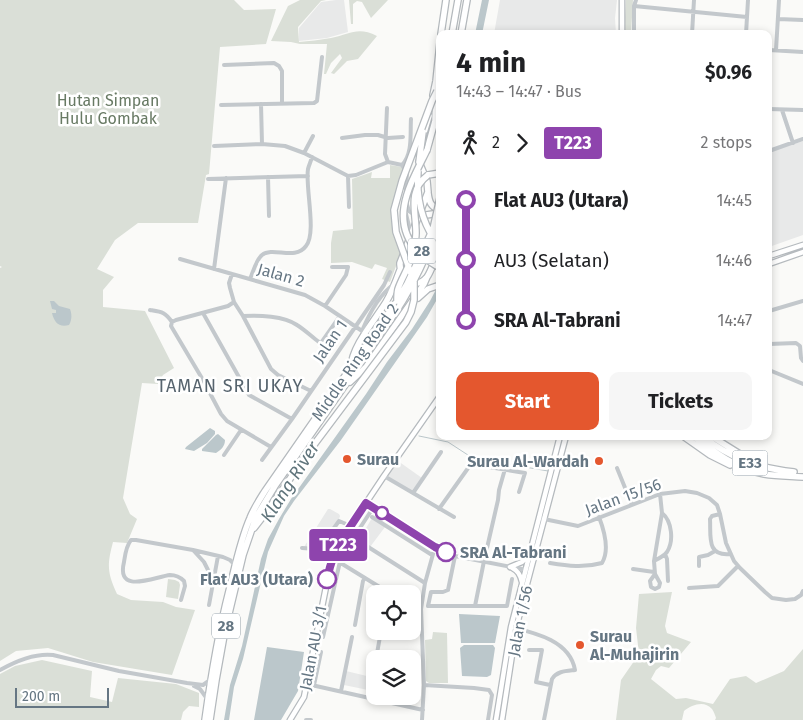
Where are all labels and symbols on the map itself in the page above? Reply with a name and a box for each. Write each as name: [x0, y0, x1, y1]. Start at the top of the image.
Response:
park label: Hutan Simpan Hulu Gombak: [57, 91, 159, 128]
road number: 28: [408, 238, 436, 264]
street label: Jalan 2: [255, 259, 307, 291]
street label: Middle Ring Road 2: [307, 300, 403, 424]
street label: Jalan 1: [309, 316, 351, 366]
district label: TAMAN SRI UKAY: [157, 375, 303, 397]
water label: Klang River: [256, 436, 325, 527]
place label: Surau: [357, 450, 399, 469]
road number: E33: [732, 450, 768, 476]
place label: Surau Al-Wardah: [467, 452, 589, 471]
marker: Surau: [341, 453, 353, 465]
marker: Surau Al-Wardah: [593, 455, 605, 467]
street label: Jalan 15/56: [582, 474, 664, 520]
unlabelled marker: [375, 506, 389, 520]
line badge: T223: [303, 529, 373, 561]
marker: SRA Al-Tabrani: [436, 542, 456, 562]
place label: SRA Al-Tabrani: [460, 543, 567, 562]
marker: Flat AU3 (Utara): [317, 569, 337, 589]
place label: Flat AU3 (Utara): [200, 570, 313, 589]
street label: Jalan 1/56: [504, 584, 536, 658]
street label: Jalan AU 3/1: [295, 604, 331, 692]
road number: 28: [212, 614, 240, 638]
place label: Surau Al-Muhajirin: [589, 627, 679, 664]
marker: Surau Al-Muhajirin: [574, 639, 586, 651]
scale bar: [15, 685, 109, 708]

